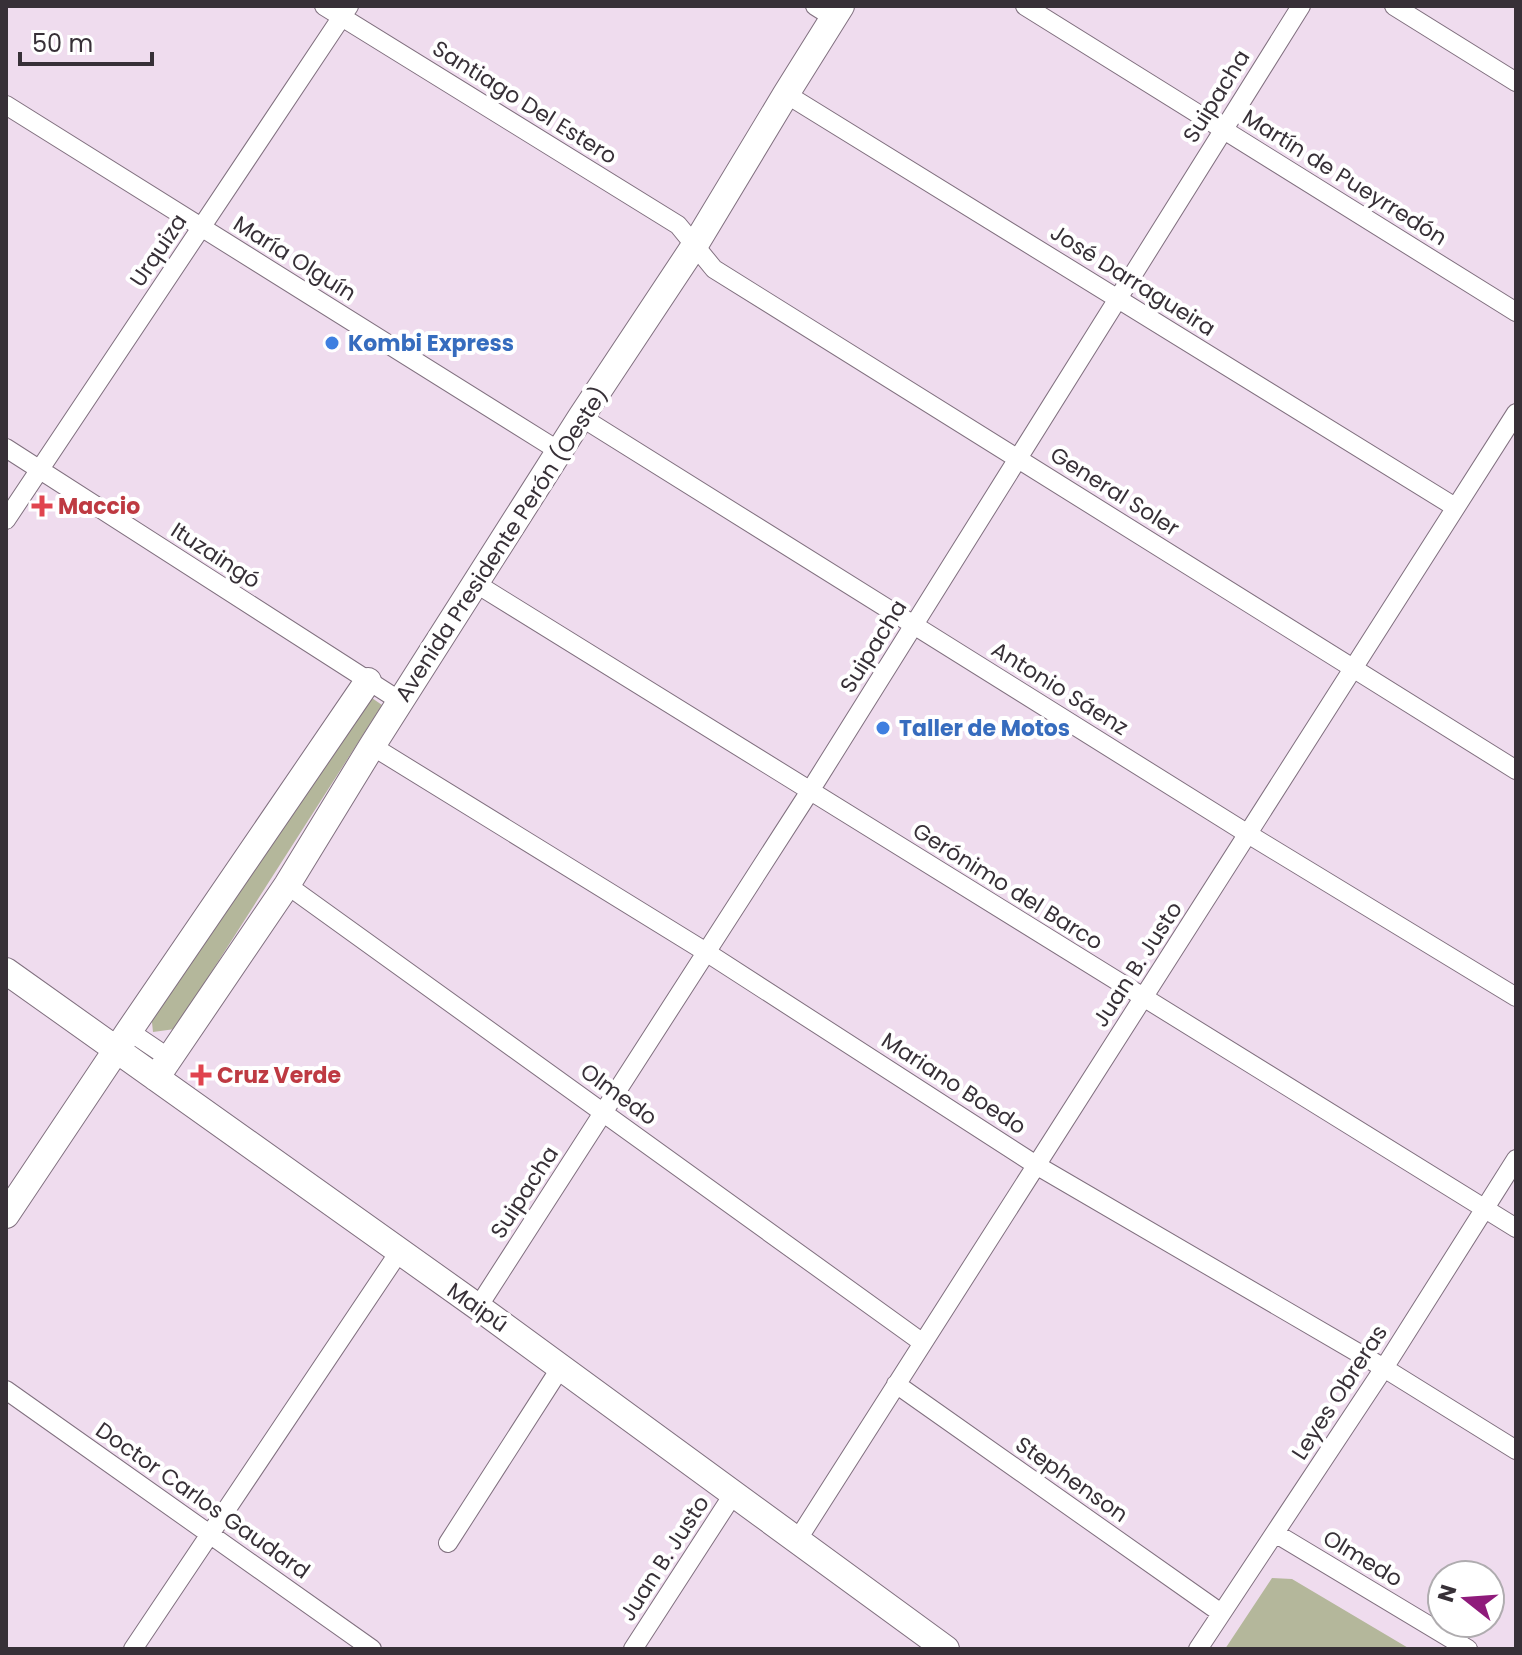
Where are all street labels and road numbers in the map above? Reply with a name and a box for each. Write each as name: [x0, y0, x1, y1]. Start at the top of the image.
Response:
street label: Santiago Del Estero: [427, 33, 623, 172]
street label: Suipacha: [1176, 44, 1257, 149]
street label: Martín de Pueyrredón: [1237, 102, 1453, 253]
street label: Urquiza: [123, 207, 194, 293]
street label: María Olguín: [227, 208, 362, 308]
street label: José Darragueira: [1044, 217, 1221, 344]
street label: Avenida Presidente Perón (Oeste): [388, 381, 615, 708]
street label: General Soler: [1044, 439, 1185, 544]
street label: Ituzaingó: [165, 515, 266, 596]
street label: Suipacha: [833, 594, 914, 699]
street label: Antonio Sáenz: [985, 634, 1134, 743]
street label: Gerónimo del Barco: [907, 815, 1109, 958]
street label: Juan B. Justo: [1085, 896, 1190, 1033]
street label: Mariano Boedo: [875, 1025, 1032, 1142]
street label: Olmedo: [574, 1056, 663, 1133]
street label: Suipacha: [483, 1140, 566, 1245]
street label: Maipú: [441, 1275, 515, 1340]
street label: Leyes Obreras: [1284, 1319, 1395, 1466]
street label: Doctor Carlos Gaudard: [89, 1415, 316, 1586]
street label: Stephenson: [1009, 1429, 1134, 1530]
street label: Juan B. Justo: [612, 1490, 717, 1627]
street label: Olmedo: [1317, 1522, 1408, 1594]

